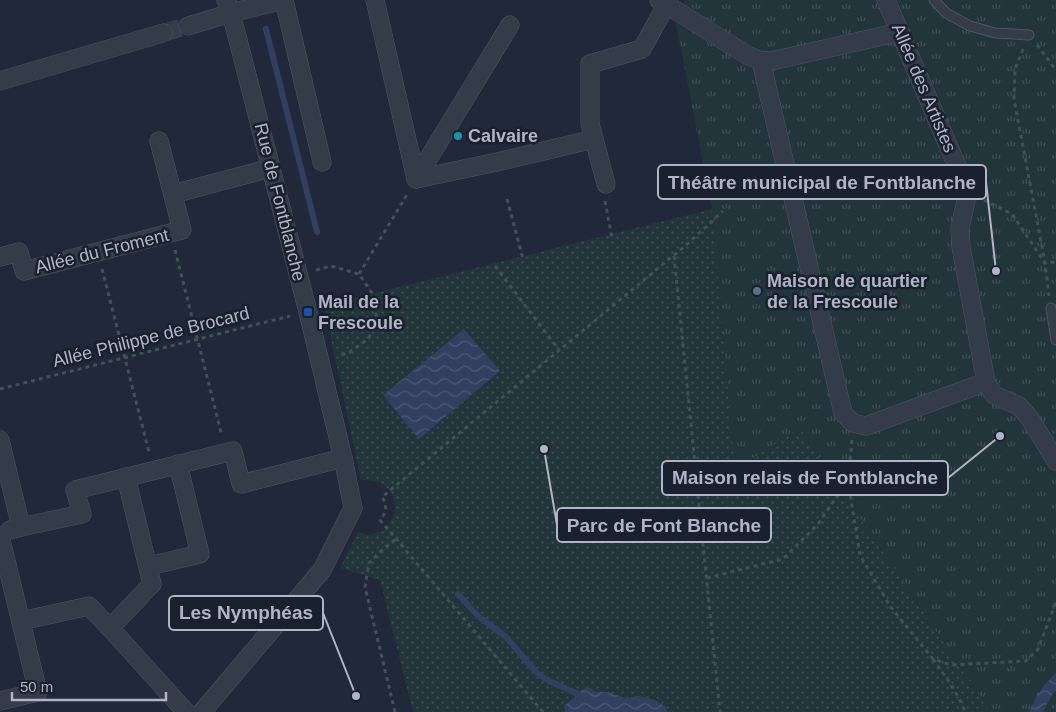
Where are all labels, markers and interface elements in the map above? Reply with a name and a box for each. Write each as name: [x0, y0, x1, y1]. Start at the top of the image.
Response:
street label: Allée des Artistes: [888, 21, 960, 155]
street label: Rue de Fontblanche: [251, 121, 309, 283]
place label: Calvaire: [468, 126, 538, 146]
marker: Calvaire: [452, 130, 464, 142]
callout: Théâtre municipal de Fontblanche: [658, 165, 986, 199]
text: Théâtre municipal de Fontblanche: [668, 172, 976, 193]
street label: Allée du Froment: [33, 225, 171, 277]
place label: Maison de quartier de la Frescoule: [767, 271, 927, 312]
marker: Maison de quartier de la Frescoule: [751, 285, 763, 297]
place label: Mail de la Frescoule: [318, 292, 403, 333]
street label: Allée Philippe de Brocard: [51, 303, 251, 371]
marker: Mail de la Frescoule: [302, 306, 314, 318]
callout: Maison relais de Fontblanche: [662, 461, 948, 495]
text: Maison relais de Fontblanche: [672, 467, 938, 488]
callout: Parc de Font Blanche: [557, 508, 771, 542]
text: Parc de Font Blanche: [567, 515, 761, 536]
callout: Les Nymphéas: [169, 596, 323, 630]
text: Les Nymphéas: [179, 602, 313, 623]
scale bar: [12, 670, 166, 702]
text: 50 m: [20, 678, 53, 695]

